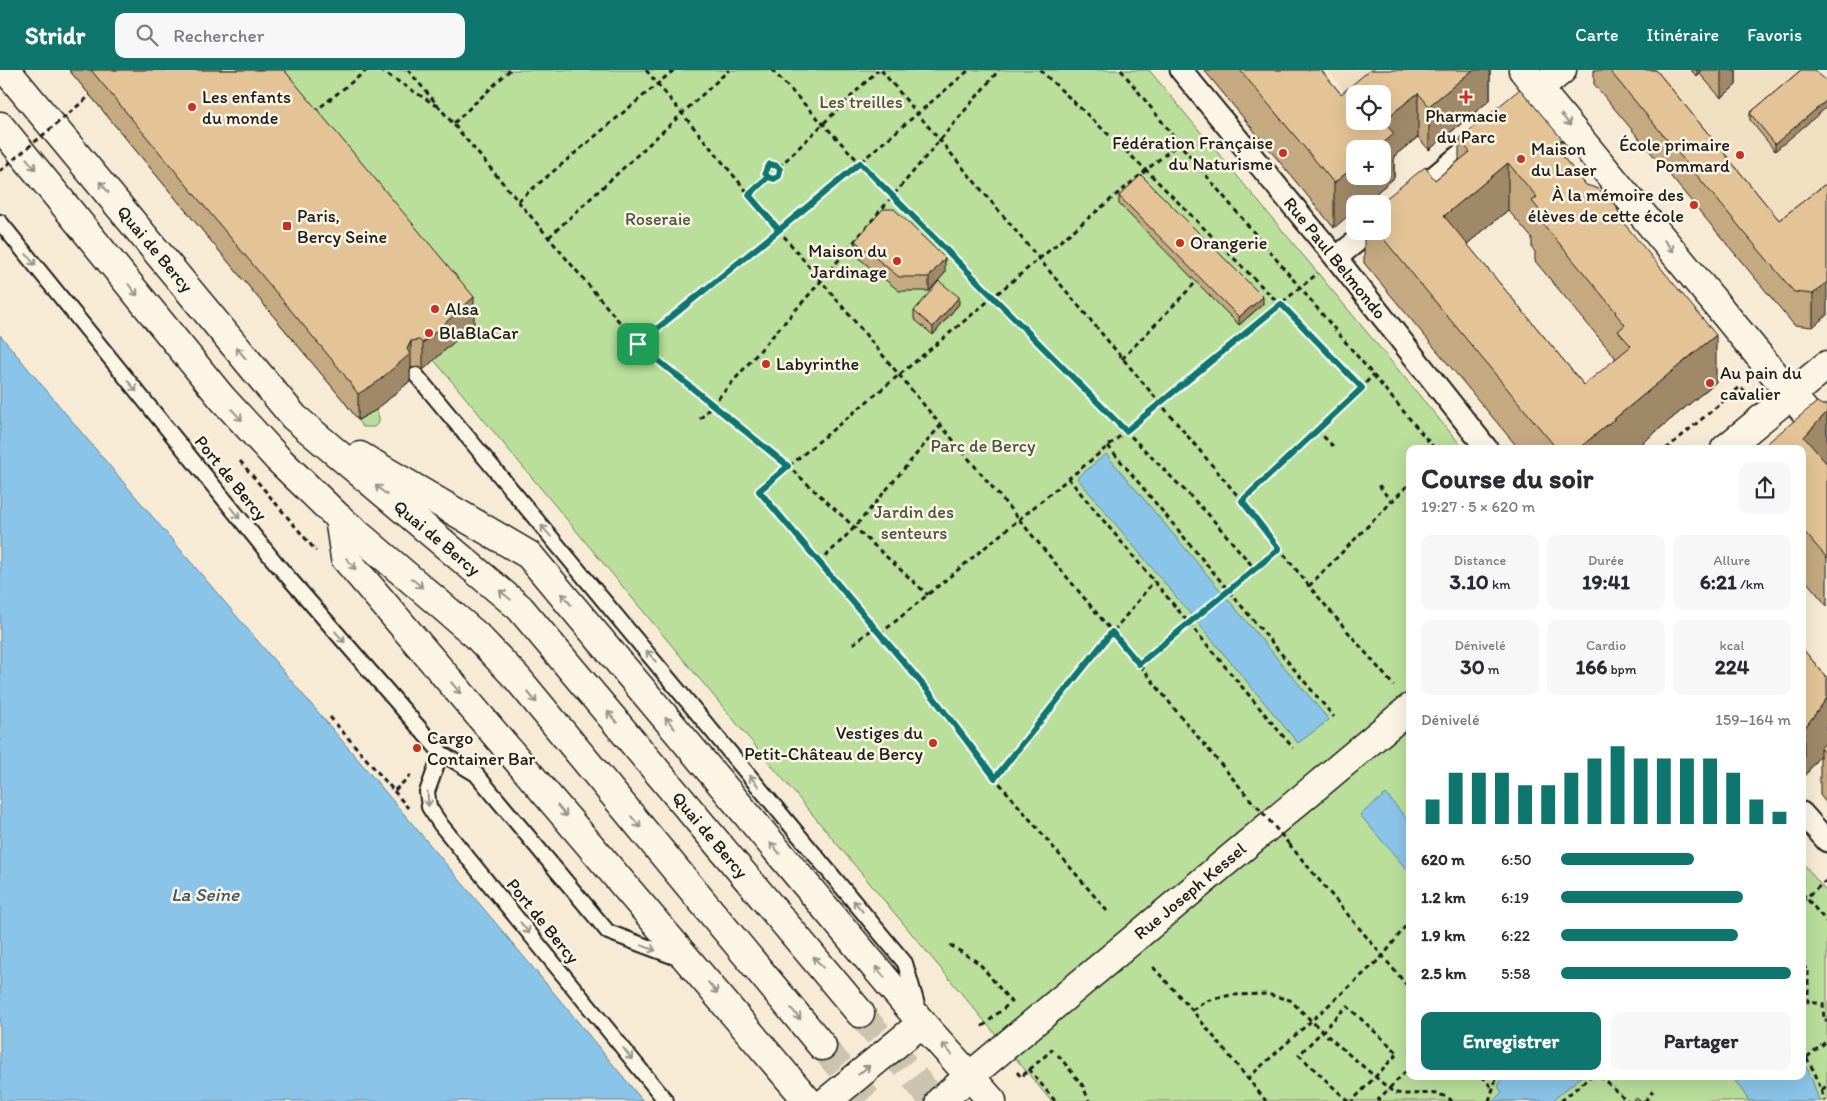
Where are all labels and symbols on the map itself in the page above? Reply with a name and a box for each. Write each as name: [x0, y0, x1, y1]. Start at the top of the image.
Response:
place label: Les enfants du monde: [202, 86, 291, 129]
park label: Les treilles: [819, 91, 903, 113]
marker: Pharmacie du Parc: [1460, 91, 1472, 103]
marker: Les enfants du monde: [186, 101, 198, 113]
place label: Pharmacie du Parc: [1425, 105, 1507, 148]
one-way arrow: [1560, 114, 1571, 127]
place label: Fédération Française du Naturisme: [1112, 132, 1273, 175]
place label: École primaire Pommard: [1619, 134, 1730, 177]
place label: Maison du Laser: [1531, 138, 1598, 181]
marker: Fédération Française du Naturisme: [1277, 147, 1289, 159]
marker: École primaire Pommard: [1734, 149, 1746, 161]
marker: Maison du Laser: [1515, 153, 1527, 165]
one-way arrow: [25, 157, 36, 170]
one-way arrow: [98, 181, 109, 194]
place label: À la mémoire des élèves de cette école: [1528, 184, 1684, 227]
street label: Rue Paul Belmondo: [1279, 192, 1391, 324]
marker: À la mémoire des élèves de cette école: [1688, 199, 1700, 211]
street label: Quai de Bercy: [112, 201, 198, 297]
place label: Paris, Bercy Seine: [297, 205, 387, 248]
park label: Roseraie: [625, 208, 691, 230]
marker: Paris, Bercy Seine: [281, 220, 293, 232]
place label: Orangerie: [1190, 232, 1267, 254]
marker: Orangerie: [1174, 237, 1186, 249]
one-way arrow: [1664, 239, 1675, 252]
place label: Maison du Jardinage: [808, 240, 887, 283]
one-way arrow: [25, 253, 36, 266]
marker: Maison du Jardinage: [891, 255, 903, 267]
one-way arrow: [128, 283, 139, 296]
place label: Alsa: [445, 298, 480, 320]
marker: Alsa: [429, 303, 441, 315]
place label: BlaBlaCar: [439, 322, 519, 344]
pin: [617, 323, 659, 365]
marker: BlaBlaCar: [423, 327, 435, 339]
one-way arrow: [235, 346, 246, 359]
place label: Labyrinthe: [776, 353, 859, 375]
marker: Labyrinthe: [760, 358, 772, 370]
place label: Au pain du cavalier: [1720, 362, 1802, 405]
marker: Au pain du cavalier: [1704, 377, 1716, 389]
one-way arrow: [127, 380, 138, 393]
one-way arrow: [231, 409, 243, 421]
street label: Port de Bercy: [190, 431, 272, 525]
park label: Parc de Bercy: [930, 435, 1036, 457]
one-way arrow: [375, 485, 388, 496]
street label: Quai de Bercy: [389, 495, 485, 581]
park label: Jardin des senteurs: [874, 501, 954, 544]
one-way arrow: [229, 506, 240, 519]
one-way arrow: [540, 525, 552, 538]
one-way arrow: [345, 558, 356, 571]
one-way arrow: [410, 578, 423, 589]
one-way arrow: [499, 590, 512, 601]
one-way arrow: [560, 593, 571, 606]
one-way arrow: [334, 630, 346, 643]
one-way arrow: [645, 649, 656, 662]
one-way arrow: [451, 681, 462, 694]
one-way arrow: [527, 690, 538, 703]
one-way arrow: [606, 711, 617, 724]
one-way arrow: [665, 717, 676, 730]
place label: Vestiges du Petit-Château de Bercy: [744, 722, 924, 765]
place label: Cargo Container Bar: [427, 727, 536, 770]
marker: Vestiges du Petit-Château de Bercy: [927, 737, 939, 749]
marker: Cargo Container Bar: [411, 742, 423, 754]
one-way arrow: [749, 774, 760, 787]
street label: Quai de Bercy: [667, 787, 753, 883]
one-way arrow: [424, 791, 433, 807]
one-way arrow: [556, 805, 567, 818]
one-way arrow: [631, 815, 642, 828]
street label: Rue Joseph Kessel: [1129, 838, 1251, 944]
one-way arrow: [769, 841, 781, 854]
street label: Port de Bercy: [502, 874, 584, 968]
water label: La Seine: [171, 883, 240, 906]
one-way arrow: [852, 900, 863, 913]
one-way arrow: [519, 921, 530, 934]
one-way arrow: [641, 944, 656, 953]
one-way arrow: [812, 956, 823, 969]
one-way arrow: [874, 966, 885, 979]
one-way arrow: [707, 982, 718, 995]
one-way arrow: [791, 1007, 802, 1020]
one-way arrow: [941, 1042, 952, 1055]
one-way arrow: [622, 1047, 633, 1060]
one-way arrow: [858, 1065, 871, 1076]

